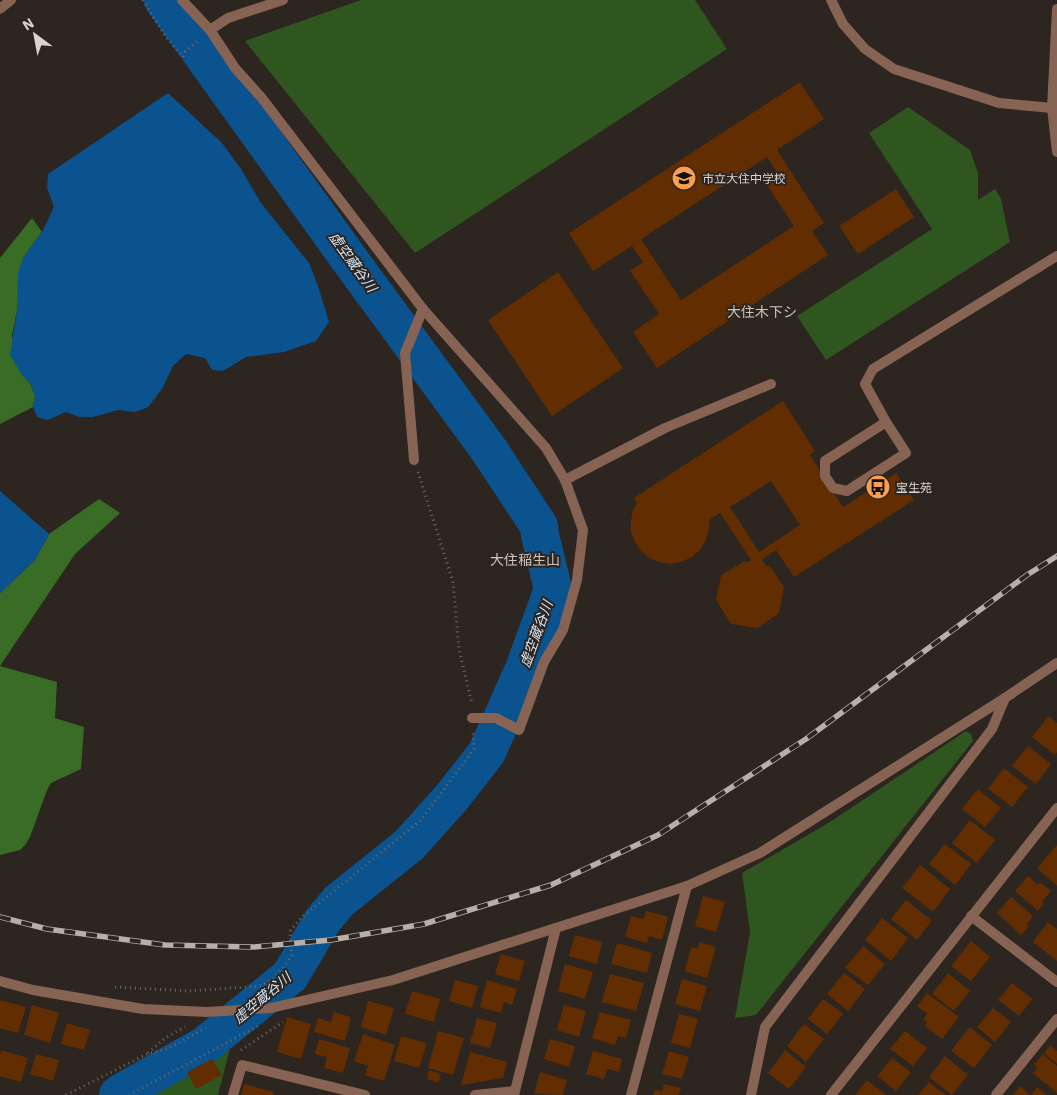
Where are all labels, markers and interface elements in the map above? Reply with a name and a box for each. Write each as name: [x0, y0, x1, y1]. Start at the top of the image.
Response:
north arrow: [10, 10, 60, 60]
text: N: [19, 14, 37, 34]
school or university icon: 市立大住中学校: [671, 165, 697, 191]
place label: 市立大住中学校: [702, 171, 786, 186]
water label: 虚空蔵谷川: [325, 228, 382, 297]
district label: 大住木下シ: [727, 303, 797, 321]
bus stop icon: 宝生苑: [865, 474, 891, 500]
place label: 宝生苑: [896, 480, 932, 495]
district label: 大住稲生山: [490, 551, 560, 569]
water label: 虚空蔵谷川: [516, 596, 557, 670]
water label: 虚空蔵谷川: [229, 967, 296, 1027]

